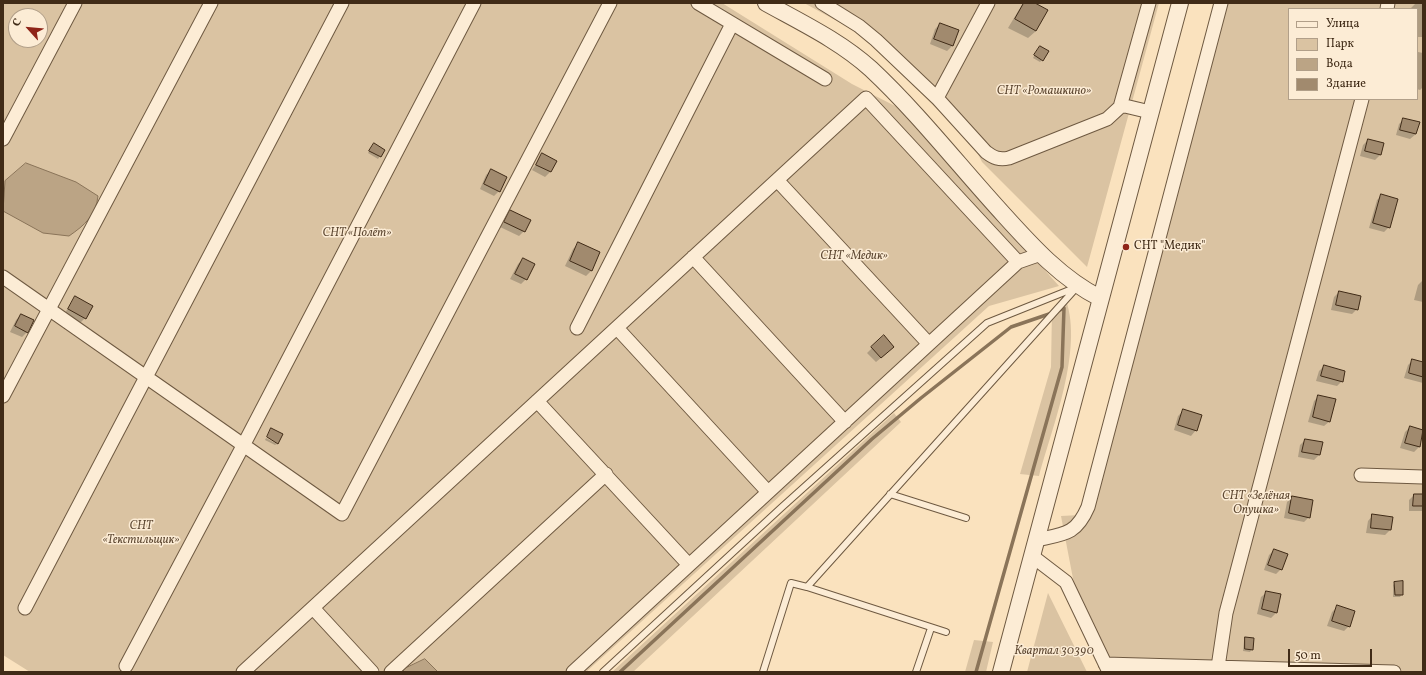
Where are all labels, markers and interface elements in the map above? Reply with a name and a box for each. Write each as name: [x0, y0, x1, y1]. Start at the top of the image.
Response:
north arrow: [8, 8, 48, 48]
legend: [1288, 8, 1418, 100]
text: С: [9, 16, 26, 29]
text: Улица: [1326, 16, 1359, 32]
text: Парк: [1326, 36, 1354, 52]
text: Вода: [1326, 56, 1353, 72]
text: Здание: [1326, 76, 1366, 92]
park label: СНТ «Ромашкино»: [997, 85, 1091, 99]
park label: СНТ «Полёт»: [322, 227, 392, 241]
place label: СНТ "Медик": [1134, 240, 1205, 254]
marker: СНТ "Медик": [1121, 242, 1131, 252]
park label: СНТ «Медик»: [820, 250, 888, 264]
park label: СНТ «Зелёная Опушка»: [1222, 490, 1290, 518]
park label: СНТ «Текстильщик»: [102, 520, 180, 548]
scale bar: [1290, 641, 1374, 667]
park label: Квартал 30390: [1014, 645, 1094, 659]
text: 50 m: [1295, 648, 1321, 664]

